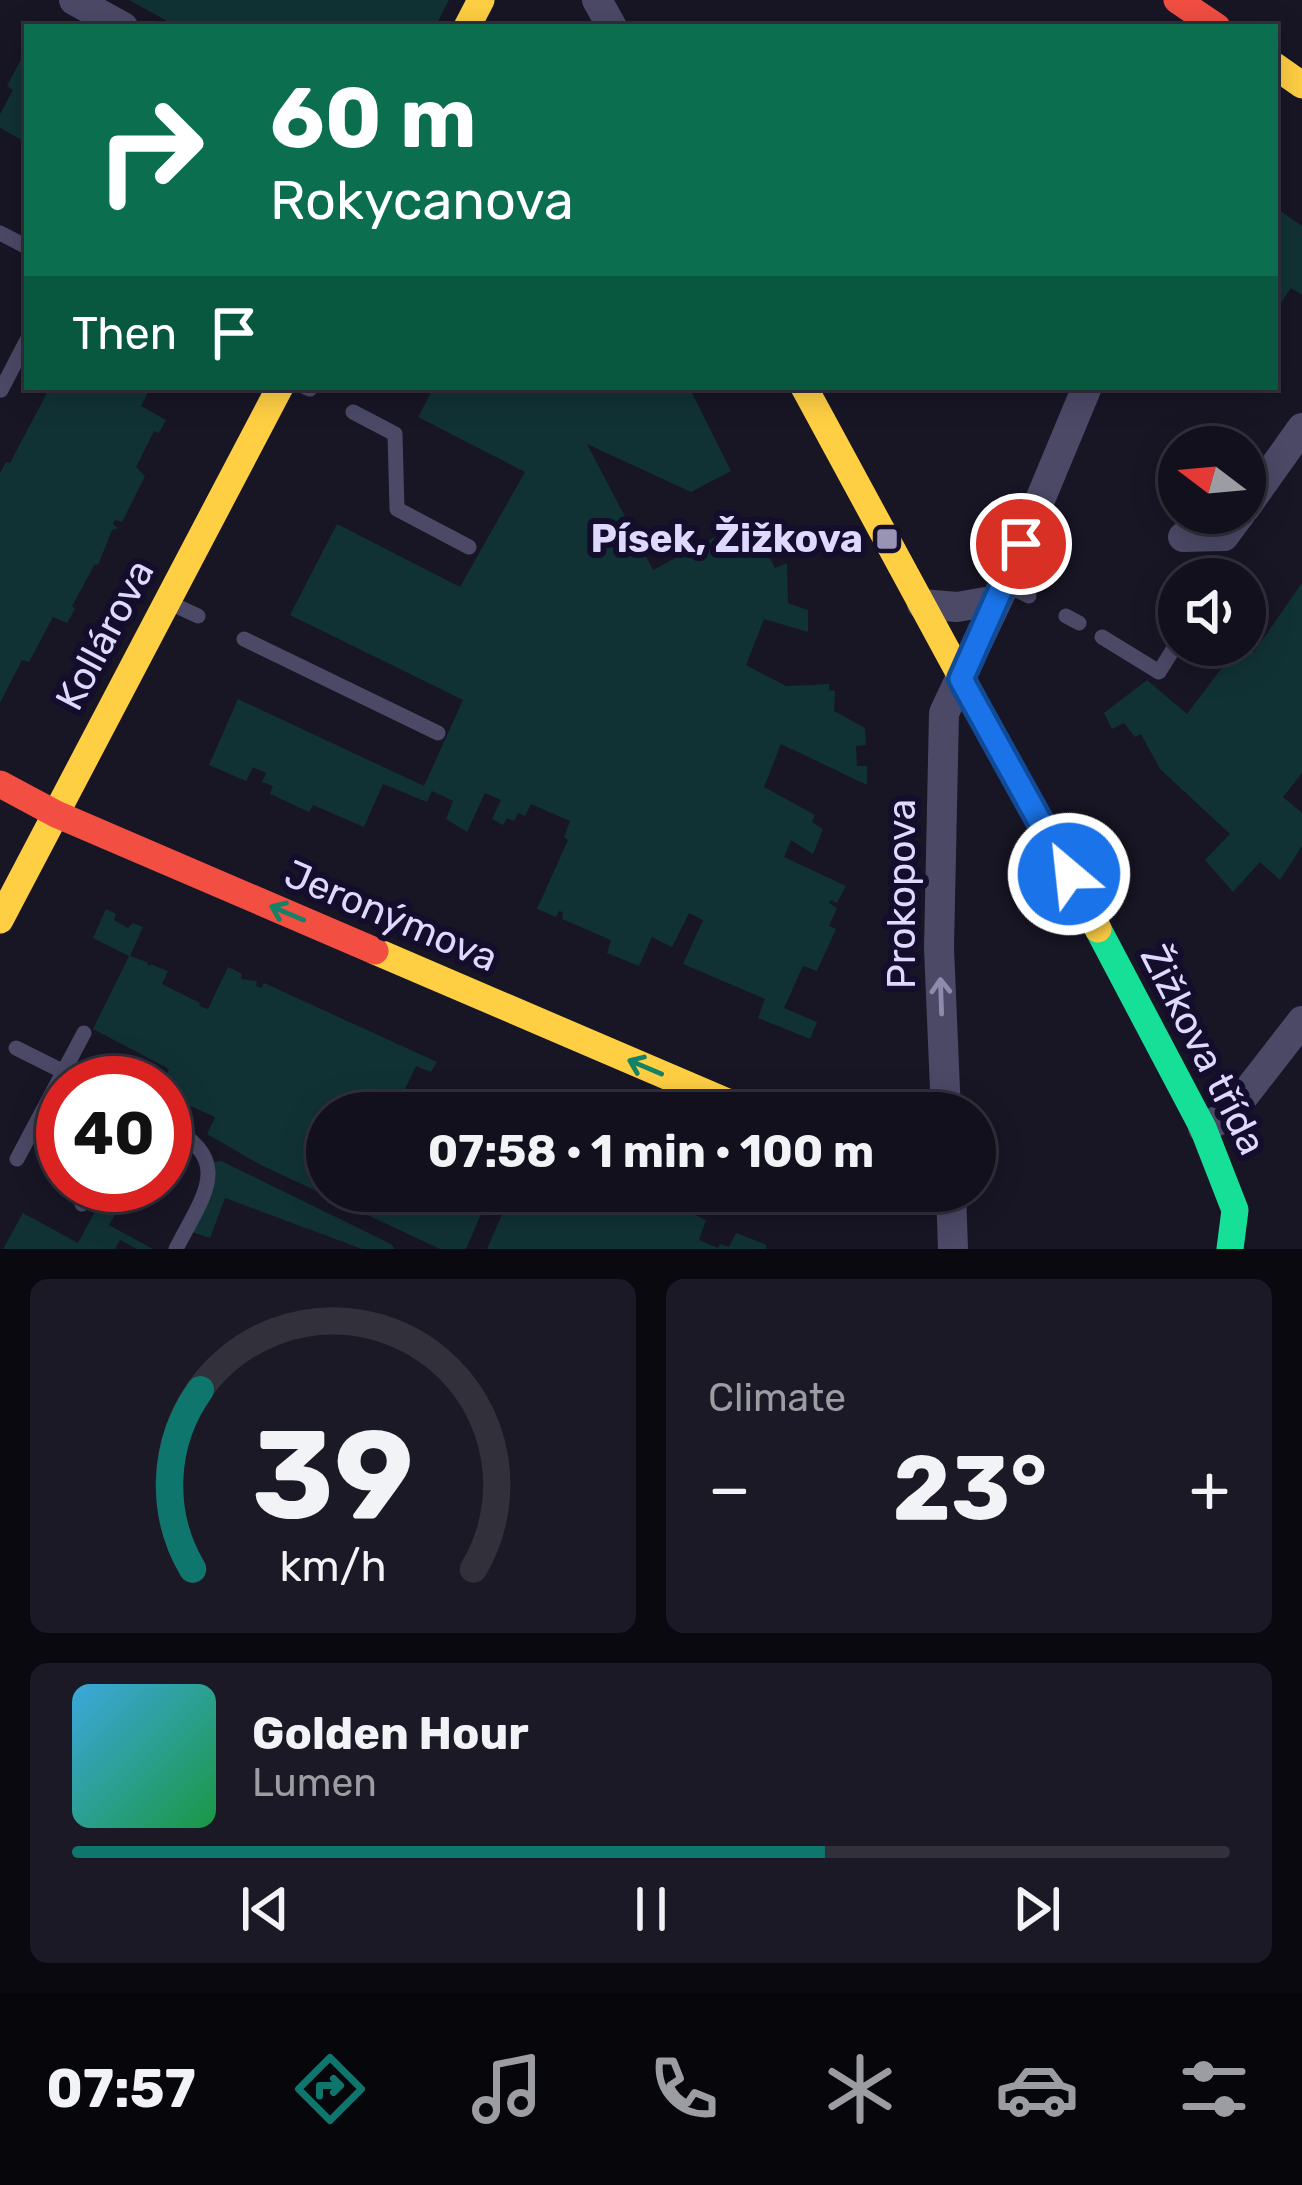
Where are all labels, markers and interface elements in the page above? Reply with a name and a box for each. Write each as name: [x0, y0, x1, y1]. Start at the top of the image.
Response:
text: 60 m: [270, 68, 477, 168]
icon: right: [72, 72, 228, 228]
text: Rokycanova: [270, 169, 574, 233]
icon: arrive: [201, 300, 267, 366]
text: Then: [72, 307, 177, 360]
north arrow: [1158, 426, 1266, 534]
map controls: [1158, 426, 1266, 666]
pin: [970, 493, 1072, 595]
icon: arrive: [988, 511, 1054, 577]
place label: Písek, Žižkova: [590, 516, 863, 562]
marker: Písek, Žižkova: [874, 526, 900, 552]
street label: Kollárova: [46, 552, 164, 718]
button: sound: [1158, 558, 1266, 666]
street label: Prokopova: [879, 799, 925, 989]
position arrow: [1006, 811, 1132, 937]
street label: Jeronýmova: [278, 851, 504, 981]
one-way arrow: [270, 901, 306, 923]
street label: Žižkova třída: [1131, 938, 1275, 1162]
one-way arrow: [929, 977, 952, 1016]
one-way arrow: [628, 1055, 664, 1077]
speed limit sign: 40: [36, 1056, 192, 1212]
text: 07:58 · 1 min · 100 m: [428, 1125, 874, 1178]
text: Climate: [708, 1375, 846, 1421]
text: 39: [252, 1401, 414, 1549]
text: 23°: [892, 1435, 1047, 1542]
text: −: [708, 1449, 751, 1528]
text: +: [1189, 1449, 1230, 1528]
text: km/h: [279, 1541, 387, 1592]
text: Golden Hour: [252, 1707, 529, 1760]
text: Lumen: [252, 1760, 377, 1806]
icon: previous: [232, 1876, 298, 1942]
icon: pause: [618, 1876, 684, 1942]
icon: next: [1004, 1876, 1070, 1942]
icon: directions: [288, 2047, 372, 2131]
icon: music: [465, 2047, 549, 2131]
icon: phone: [642, 2047, 726, 2131]
icon: climate: [818, 2047, 902, 2131]
icon: car: [995, 2047, 1079, 2131]
icon: filters: [1172, 2047, 1256, 2131]
text: 07:57: [46, 2057, 196, 2121]

